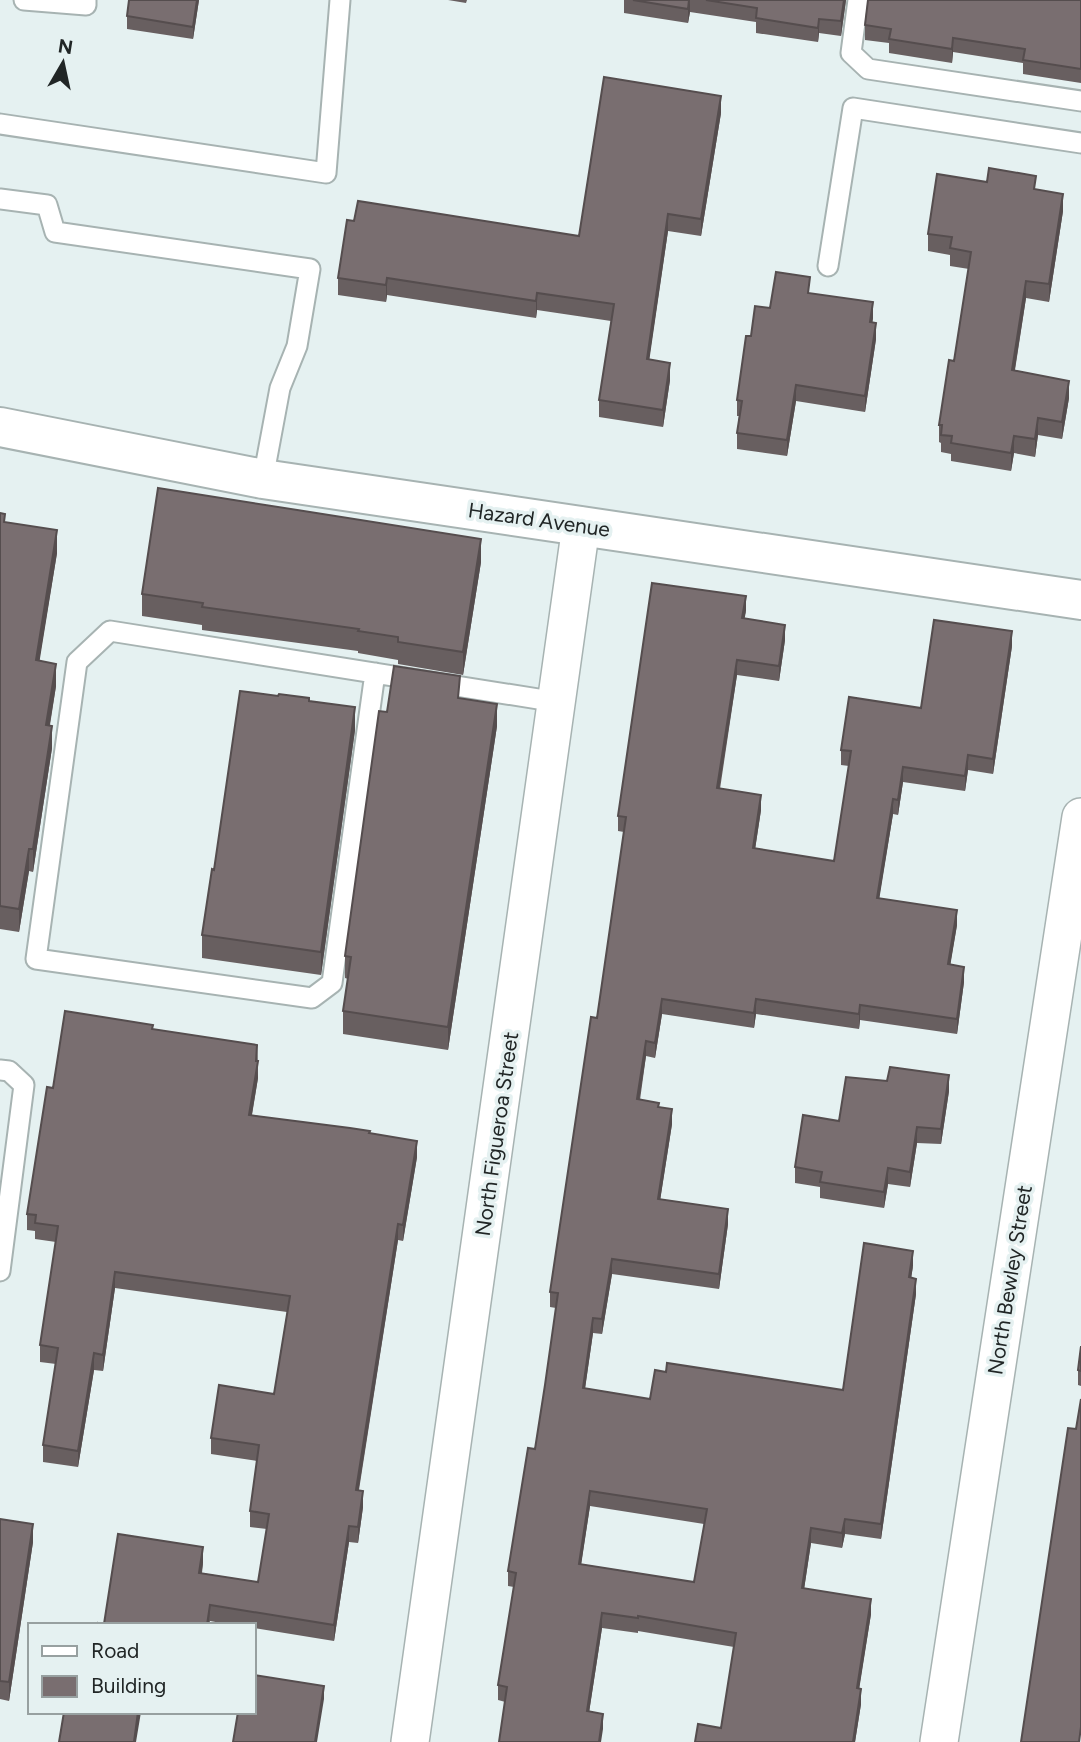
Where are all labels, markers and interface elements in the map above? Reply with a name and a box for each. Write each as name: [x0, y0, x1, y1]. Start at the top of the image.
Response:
north arrow: [28, 28, 98, 98]
text: N: [57, 34, 75, 59]
street label: Hazard Avenue: [466, 497, 612, 542]
street label: North Figueroa Street: [470, 1030, 523, 1238]
street label: North Bewley Street: [982, 1183, 1037, 1377]
legend: [28, 1623, 256, 1714]
text: Road: [91, 1638, 139, 1663]
text: Building: [91, 1673, 166, 1698]

